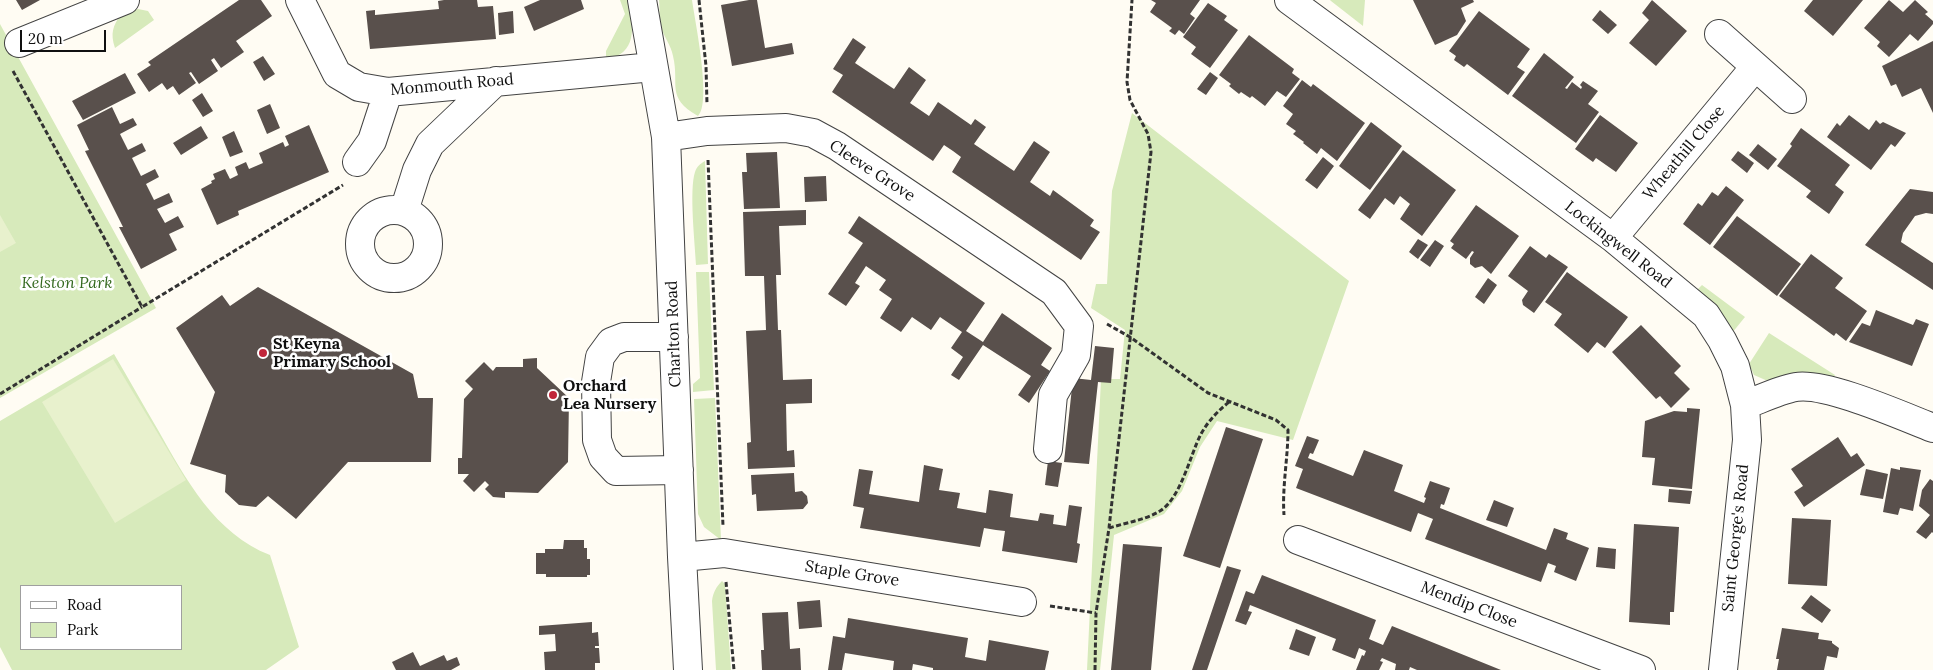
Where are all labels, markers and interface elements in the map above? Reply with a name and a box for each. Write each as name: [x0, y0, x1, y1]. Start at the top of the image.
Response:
scale bar: [22, 20, 109, 52]
text: 20 m: [28, 29, 63, 48]
street label: Monmouth Road: [389, 70, 515, 100]
street label: Wheathill Close: [1639, 102, 1729, 204]
street label: Cleeve Grove: [825, 136, 919, 206]
street label: Lockingwell Road: [1561, 197, 1675, 293]
park label: Kelston Park: [21, 273, 113, 293]
street label: Charlton Road: [663, 280, 685, 388]
place label: St Keyna Primary School: [273, 334, 391, 372]
marker: St Keyna Primary School: [257, 347, 269, 359]
place label: Orchard Lea Nursery: [563, 376, 656, 414]
marker: Orchard Lea Nursery: [547, 389, 559, 401]
street label: Saint George's Road: [1719, 463, 1753, 613]
street label: Staple Grove: [803, 557, 901, 591]
street label: Mendip Close: [1418, 578, 1520, 632]
legend: [20, 585, 182, 650]
text: Road: [67, 595, 102, 614]
text: Park: [67, 620, 98, 639]

